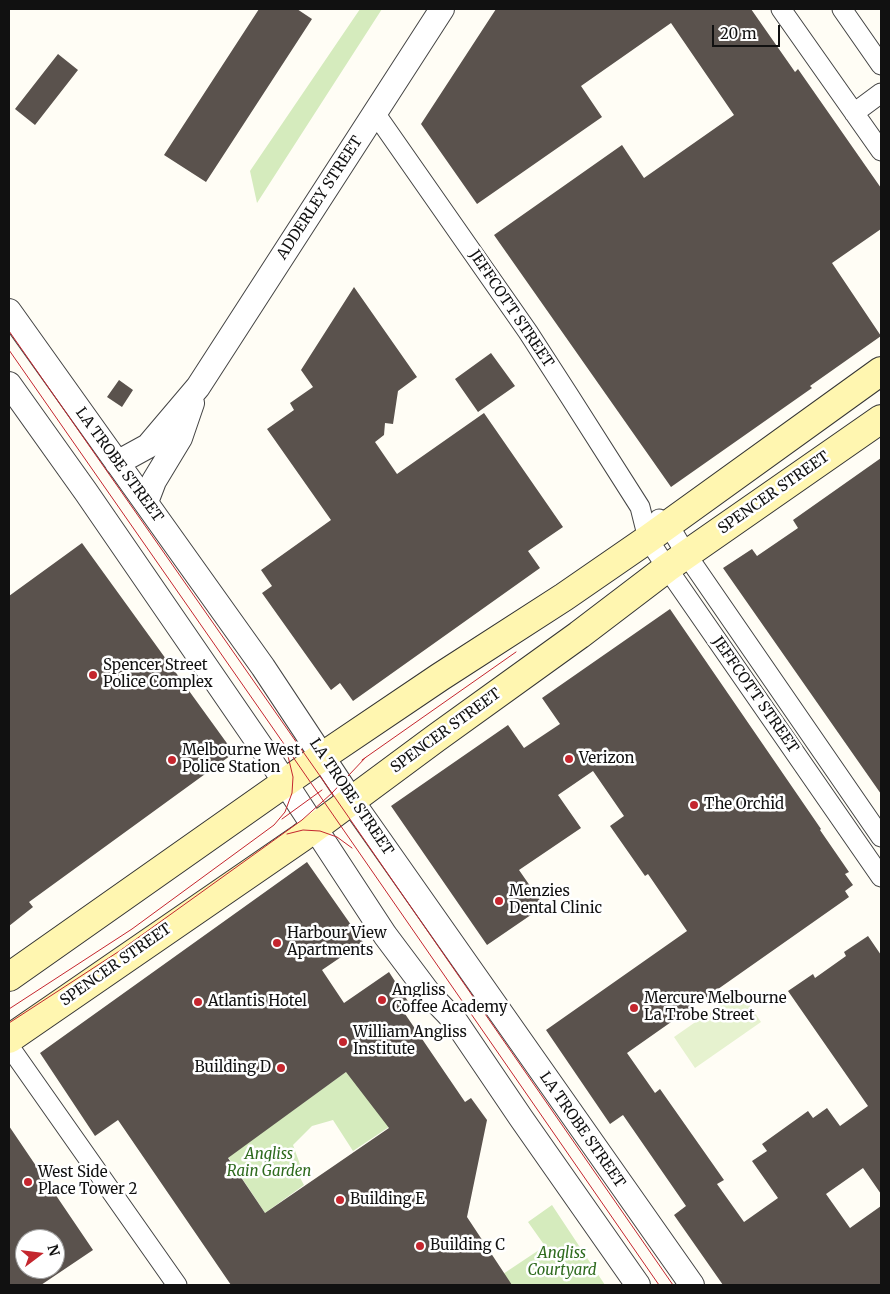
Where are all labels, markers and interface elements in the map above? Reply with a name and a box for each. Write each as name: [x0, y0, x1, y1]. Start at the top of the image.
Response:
scale bar: [715, 15, 782, 47]
text: 20 m: [720, 24, 757, 43]
street label: ADDERLEY STREET: [273, 133, 367, 263]
street label: JEFFCOTT STREET: [465, 247, 557, 371]
street label: LA TROBE STREET: [71, 404, 167, 526]
street label: SPENCER STREET: [715, 448, 833, 538]
street label: JEFFCOTT STREET: [708, 633, 802, 757]
place label: Spencer Street Police Complex: [103, 657, 213, 692]
marker: Spencer Street Police Complex: [87, 669, 99, 681]
street label: SPENCER STREET: [387, 685, 505, 777]
street label: LA TROBE STREET: [305, 735, 397, 859]
place label: Melbourne West Police Station: [182, 742, 300, 777]
place label: Verizon: [579, 750, 634, 768]
marker: Verizon: [563, 753, 575, 765]
marker: Melbourne West Police Station: [166, 754, 178, 766]
place label: The Orchid: [704, 796, 784, 814]
marker: The Orchid: [688, 799, 700, 811]
place label: Menzies Dental Clinic: [509, 883, 602, 918]
marker: Menzies Dental Clinic: [493, 895, 505, 907]
street label: SPENCER STREET: [57, 920, 175, 1010]
place label: Harbour View Apartments: [287, 925, 387, 960]
marker: Harbour View Apartments: [271, 937, 283, 949]
place label: Angliss Coffee Academy: [392, 982, 507, 1017]
place label: Mercure Melbourne La Trobe Street: [644, 990, 787, 1025]
place label: Atlantis Hotel: [208, 993, 307, 1011]
marker: Angliss Coffee Academy: [376, 994, 388, 1006]
marker: Atlantis Hotel: [192, 996, 204, 1008]
marker: Mercure Melbourne La Trobe Street: [628, 1002, 640, 1014]
place label: William Angliss Institute: [353, 1024, 467, 1059]
marker: William Angliss Institute: [337, 1036, 349, 1048]
place label: Building D: [195, 1059, 271, 1077]
marker: Building D: [275, 1062, 287, 1074]
street label: LA TROBE STREET: [535, 1069, 629, 1191]
park label: Angliss Rain Garden: [227, 1146, 311, 1181]
place label: West Side Place Tower 2: [38, 1164, 137, 1199]
marker: West Side Place Tower 2: [22, 1176, 34, 1188]
place label: Building E: [350, 1191, 425, 1209]
marker: Building E: [334, 1194, 346, 1206]
north arrow: [15, 1229, 65, 1279]
place label: Building C: [430, 1237, 505, 1255]
marker: Building C: [414, 1240, 426, 1252]
text: N: [43, 1243, 64, 1258]
park label: Angliss Courtyard: [527, 1245, 597, 1280]

